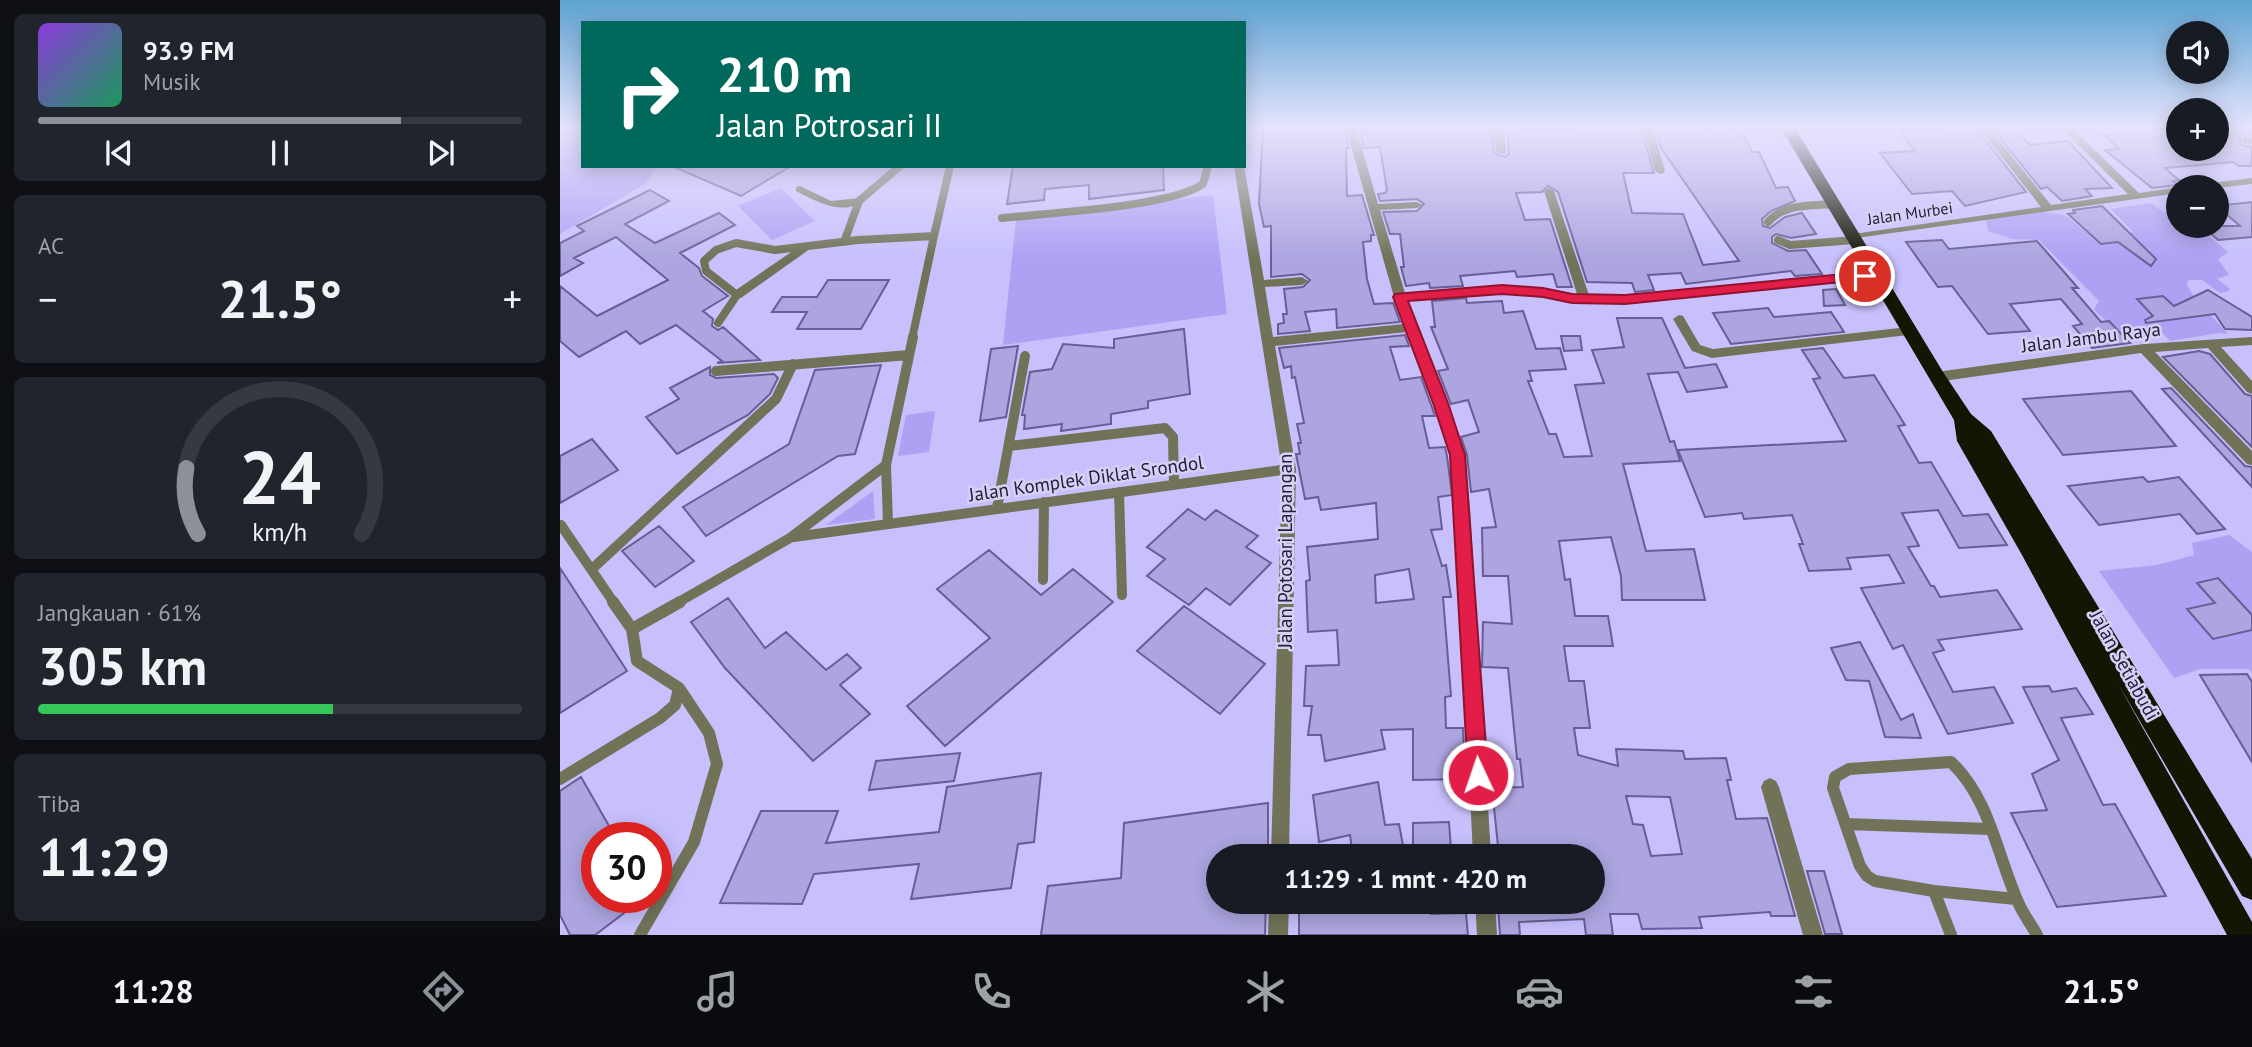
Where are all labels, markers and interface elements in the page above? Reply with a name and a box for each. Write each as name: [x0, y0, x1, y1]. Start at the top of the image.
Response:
map controls: [2166, 21, 2229, 238]
button: sound: [2166, 21, 2229, 84]
text: 93.9 FM: [143, 34, 234, 67]
text: 210 m: [717, 42, 852, 106]
icon: right: [602, 49, 693, 140]
text: Musik: [143, 67, 200, 96]
button: +: [2166, 98, 2229, 161]
text: Jalan Potrosari II: [717, 104, 942, 146]
icon: previous: [100, 134, 138, 172]
icon: pause: [261, 134, 299, 172]
icon: next: [422, 134, 460, 172]
button: −: [2166, 175, 2229, 238]
street label: Jalan Murbei: [1865, 197, 1954, 229]
text: AC: [38, 231, 64, 260]
pin: [1835, 246, 1895, 306]
icon: arrive: [1846, 257, 1884, 295]
text: 21.5°: [218, 265, 342, 332]
text: −: [38, 274, 57, 323]
text: +: [503, 274, 522, 323]
street label: Jalan Jambu Raya: [2019, 317, 2162, 358]
text: 24: [239, 430, 321, 524]
street label: Jalan Komplek Diklat Srondol: [966, 450, 1205, 507]
street label: Jalan Potosari Lapangan: [1273, 454, 1297, 649]
text: km/h: [253, 515, 307, 547]
text: Jangkauan · 61%: [38, 598, 201, 627]
street label: Jalan Setiabudi: [2084, 605, 2165, 724]
text: 305 km: [38, 632, 207, 699]
position arrow: [1441, 738, 1515, 812]
text: Tiba: [38, 789, 81, 818]
speed limit sign: 30: [581, 822, 672, 913]
text: 11:29: [38, 823, 170, 890]
text: 11:29 · 1 mnt · 420 m: [1284, 862, 1527, 895]
icon: directions: [419, 967, 468, 1016]
icon: music: [693, 967, 742, 1016]
icon: phone: [967, 967, 1016, 1016]
icon: climate: [1241, 967, 1290, 1016]
icon: car: [1515, 967, 1564, 1016]
icon: filters: [1789, 967, 1838, 1016]
text: 11:28: [113, 970, 194, 1012]
text: 21.5°: [2063, 970, 2139, 1012]

